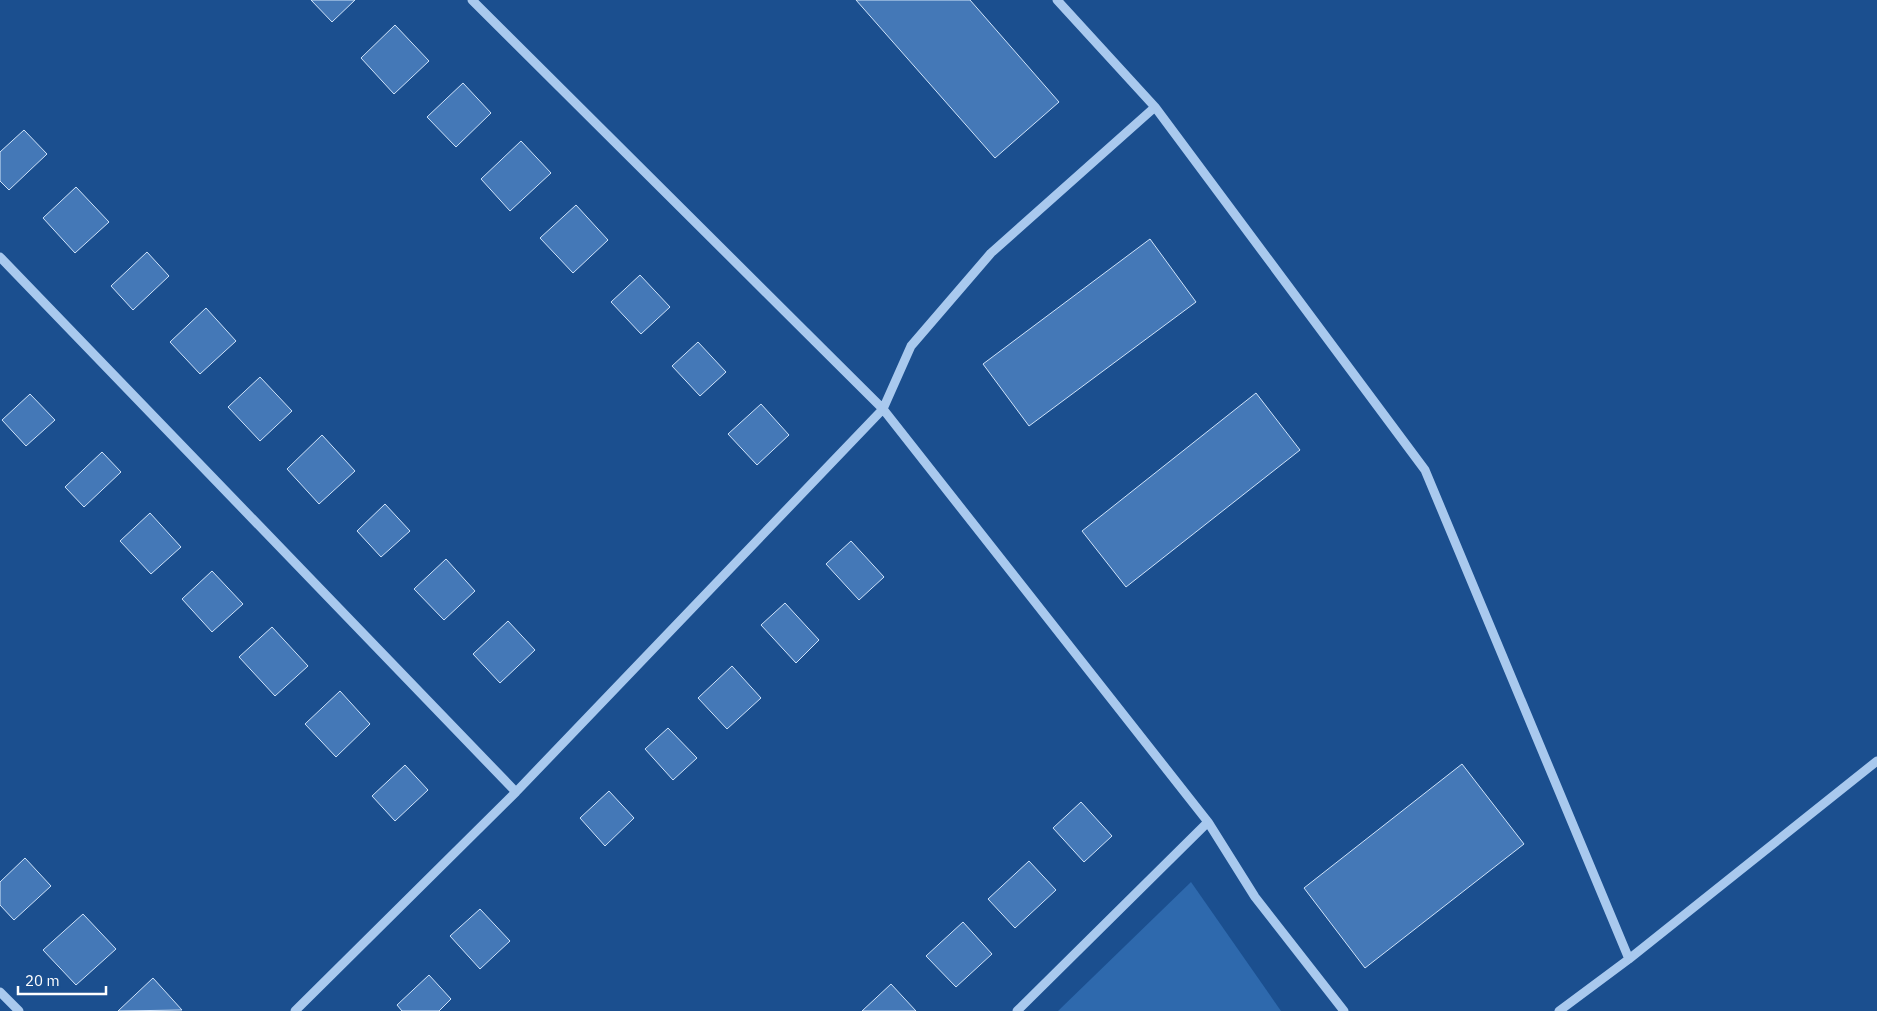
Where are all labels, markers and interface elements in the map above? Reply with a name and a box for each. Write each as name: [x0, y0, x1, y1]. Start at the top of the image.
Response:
scale bar: [18, 964, 105, 996]
text: 20 m: [25, 971, 60, 990]

